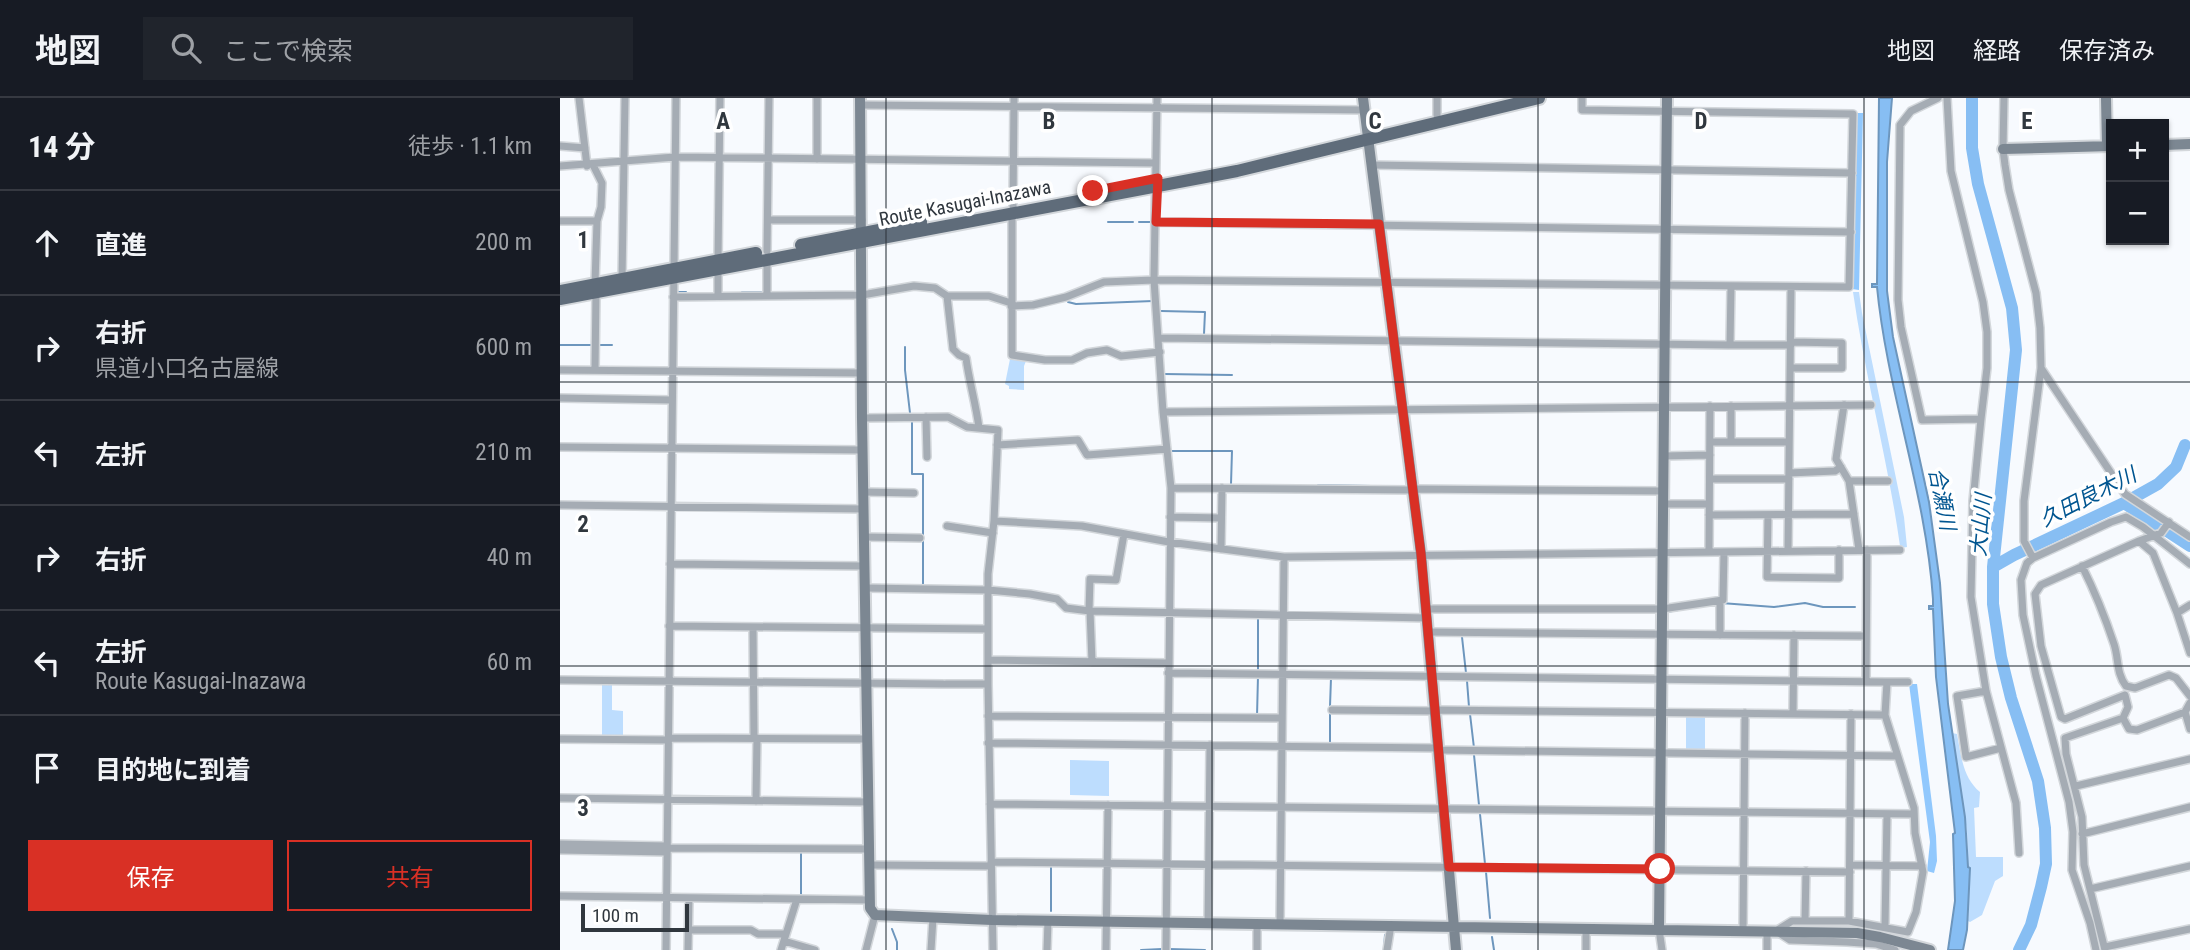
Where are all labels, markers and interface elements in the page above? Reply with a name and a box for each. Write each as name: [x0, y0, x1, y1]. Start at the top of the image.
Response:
search box: [143, 17, 633, 80]
icon: search: [167, 29, 205, 67]
text: 地図: [35, 31, 101, 70]
text: ここで検索: [223, 36, 353, 66]
text: 地図: [1887, 37, 1935, 65]
text: 経路: [1973, 37, 2021, 65]
text: 保存済み: [2059, 37, 2155, 65]
text: A: [716, 108, 730, 135]
text: B: [1043, 108, 1055, 135]
text: C: [1368, 108, 1382, 135]
text: D: [1695, 108, 1708, 135]
text: E: [2021, 108, 2033, 135]
map controls: [2106, 119, 2169, 245]
button: +: [2106, 119, 2169, 182]
text: 14 分: [28, 129, 95, 164]
text: 徒歩 · 1.1 km: [408, 133, 532, 160]
street label: Route Kasugai-Inazawa: [877, 175, 1053, 231]
route end: [1077, 175, 1108, 206]
button: −: [2106, 182, 2169, 245]
icon: ahead: [28, 224, 66, 262]
text: 1: [577, 227, 589, 254]
text: 200 m: [475, 229, 532, 256]
text: 直進: [95, 230, 147, 260]
text: 右折: [95, 318, 147, 348]
icon: right: [28, 329, 66, 367]
text: 600 m: [475, 334, 532, 361]
text: 県道小口名古屋線: [95, 355, 279, 382]
icon: left: [28, 434, 66, 472]
text: 210 m: [475, 439, 532, 466]
text: 左折: [95, 440, 147, 470]
water label: 久田良木川: [2036, 462, 2142, 532]
water label: 合瀬川: [1924, 466, 1960, 534]
water label: 大山川: [1966, 491, 1996, 557]
text: 2: [577, 511, 589, 538]
icon: right: [28, 539, 66, 577]
text: 40 m: [487, 544, 532, 571]
text: 右折: [95, 545, 147, 575]
text: 左折: [95, 637, 147, 667]
icon: left: [28, 644, 66, 682]
text: 60 m: [487, 649, 532, 676]
text: Route Kasugai-Inazawa: [95, 668, 306, 695]
icon: arrive: [28, 749, 66, 787]
text: 目的地に到着: [95, 755, 251, 785]
text: 3: [577, 795, 589, 822]
button: 保存: [28, 840, 273, 911]
button: 共有: [287, 840, 532, 911]
route start: [1644, 853, 1675, 884]
scale bar: [581, 901, 690, 933]
text: 100 m: [592, 904, 639, 927]

